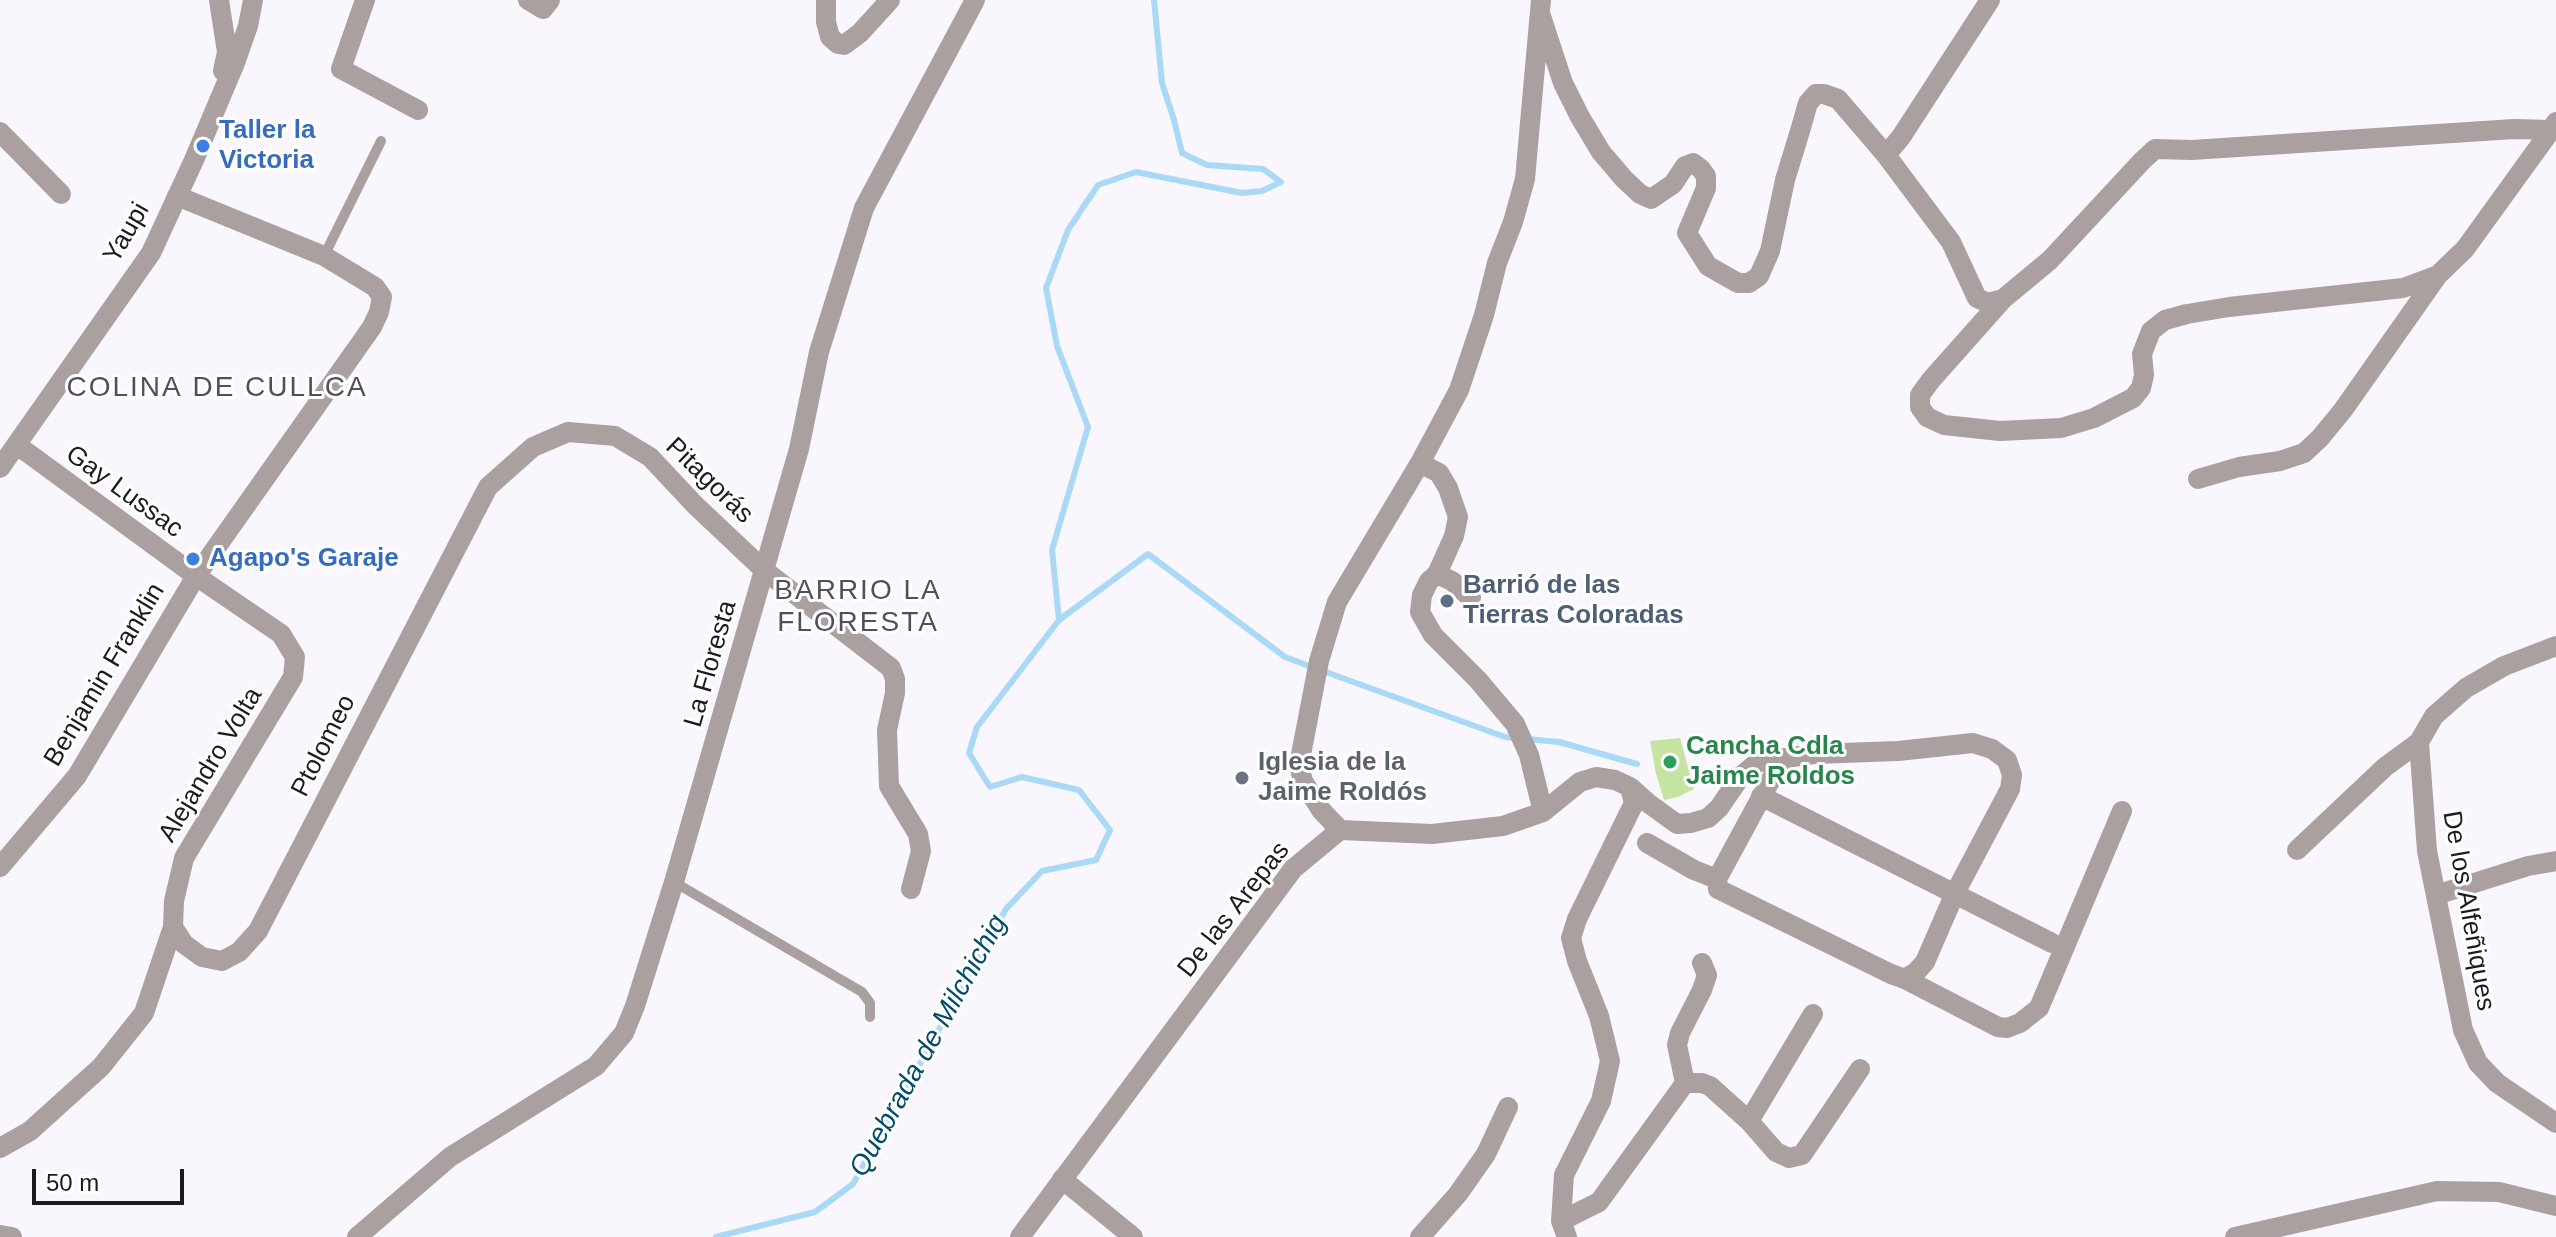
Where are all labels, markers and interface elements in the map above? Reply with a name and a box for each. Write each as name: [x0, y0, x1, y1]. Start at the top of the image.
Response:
place label: Taller la Victoria: [219, 115, 315, 176]
marker: Taller la Victoria: [194, 137, 212, 155]
street label: Yaupi: [97, 197, 157, 269]
district label: COLINA DE CULLCA: [66, 371, 368, 405]
street label: Pitagorás: [659, 432, 759, 530]
street label: Gay Lussac: [59, 439, 189, 545]
place label: Agapo's Garaje: [209, 543, 399, 575]
marker: Agapo's Garaje: [184, 550, 202, 568]
place label: Barrió de las Tierras Coloradas: [1463, 570, 1684, 632]
district label: BARRIO LA FLORESTA: [774, 574, 942, 640]
street label: Benjamin Franklin: [38, 578, 172, 772]
marker: Barrió de las Tierras Coloradas: [1438, 592, 1456, 610]
street label: La Floresta: [678, 597, 744, 731]
street label: Alejandro Volta: [153, 682, 269, 848]
street label: Ptolomeo: [285, 690, 363, 802]
place label: Cancha Cdla Jaime Roldos: [1686, 731, 1855, 792]
place label: Iglesia de la Jaime Roldós: [1258, 747, 1427, 808]
marker: Cancha Cdla Jaime Roldos: [1661, 753, 1679, 771]
marker: Iglesia de la Jaime Roldós: [1233, 769, 1251, 787]
street label: De los Alfeñiques: [2435, 809, 2501, 1013]
street label: De las Arepas: [1171, 836, 1297, 984]
water label: Quebrada de Milchichig: [843, 909, 1015, 1183]
scale bar: [36, 1153, 188, 1203]
text: 50 m: [46, 1169, 99, 1196]

